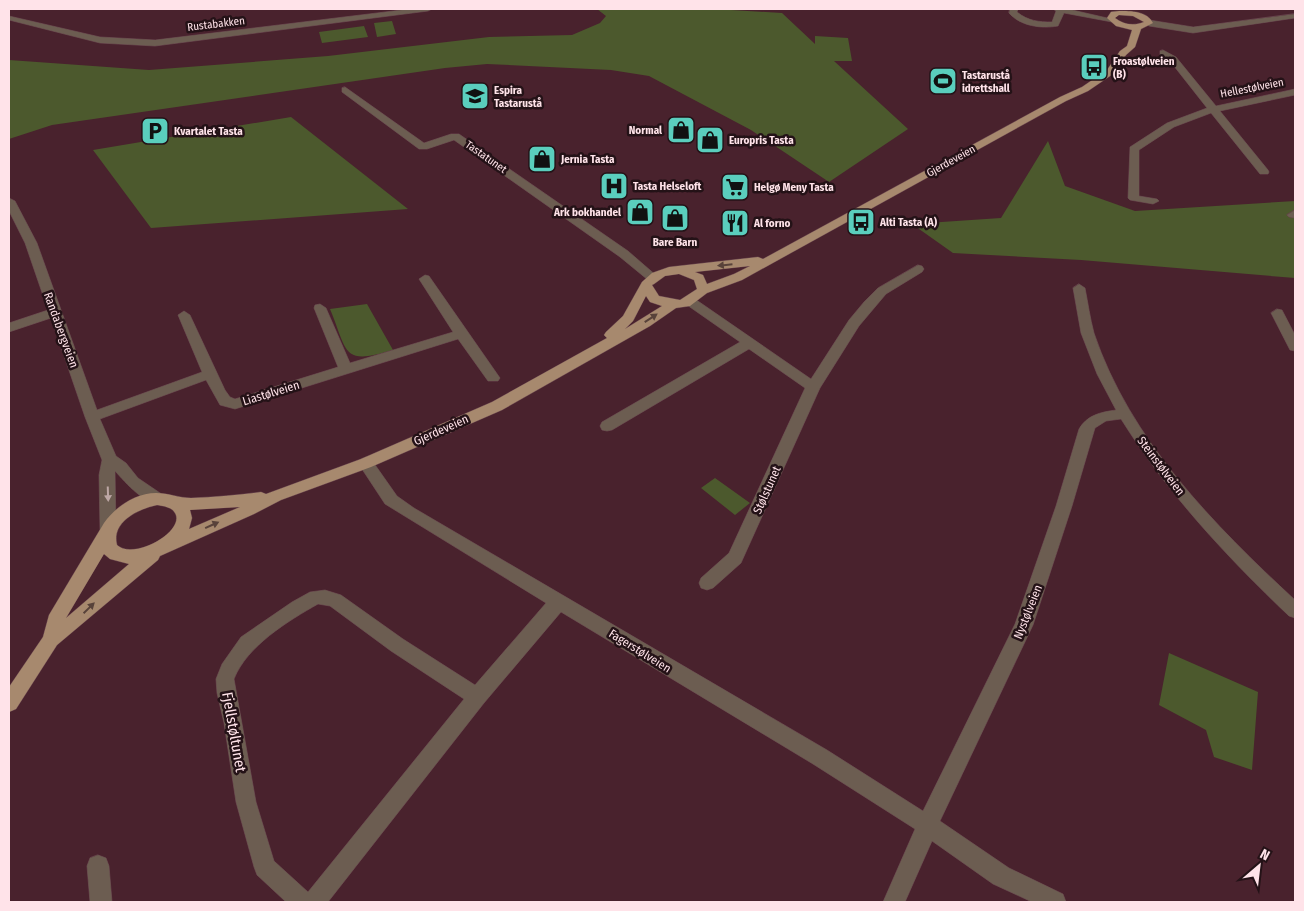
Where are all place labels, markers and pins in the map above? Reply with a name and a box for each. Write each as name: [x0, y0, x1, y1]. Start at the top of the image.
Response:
bus stop icon: Froastølveien (B): [1079, 52, 1109, 82]
place label: Froastølveien (B): [1113, 55, 1175, 81]
sports icon: Tastarustå idrettshall: [928, 66, 958, 96]
place label: Tastarustå idrettshall: [962, 69, 1011, 95]
school or university icon: Espira Tastarustå: [460, 81, 490, 111]
place label: Espira Tastarustå: [494, 84, 543, 110]
shop icon: Normal: [666, 115, 696, 145]
parking icon: Kvartalet Tasta: [140, 116, 170, 146]
place label: Normal: [629, 124, 663, 137]
place label: Kvartalet Tasta: [174, 125, 243, 138]
shop icon: Europris Tasta: [695, 125, 725, 155]
place label: Europris Tasta: [729, 134, 794, 147]
shop icon: Jernia Tasta: [527, 144, 557, 174]
place label: Jernia Tasta: [560, 153, 615, 166]
hospital icon: Tasta Helseloft: [599, 171, 629, 201]
supermarket icon: Helgø Meny Tasta: [720, 172, 750, 202]
place label: Tasta Helseloft: [633, 180, 702, 193]
place label: Helgø Meny Tasta: [754, 181, 834, 194]
shop icon: Ark bokhandel: [625, 197, 655, 227]
shop icon: Bare Barn: [660, 203, 690, 233]
place label: Ark bokhandel: [553, 206, 622, 219]
bus stop icon: Alti Tasta (A): [846, 207, 876, 237]
restaurant icon: Al forno: [720, 208, 750, 238]
place label: Alti Tasta (A): [879, 216, 938, 229]
place label: Al forno: [753, 217, 790, 230]
place label: Bare Barn: [653, 236, 698, 249]

